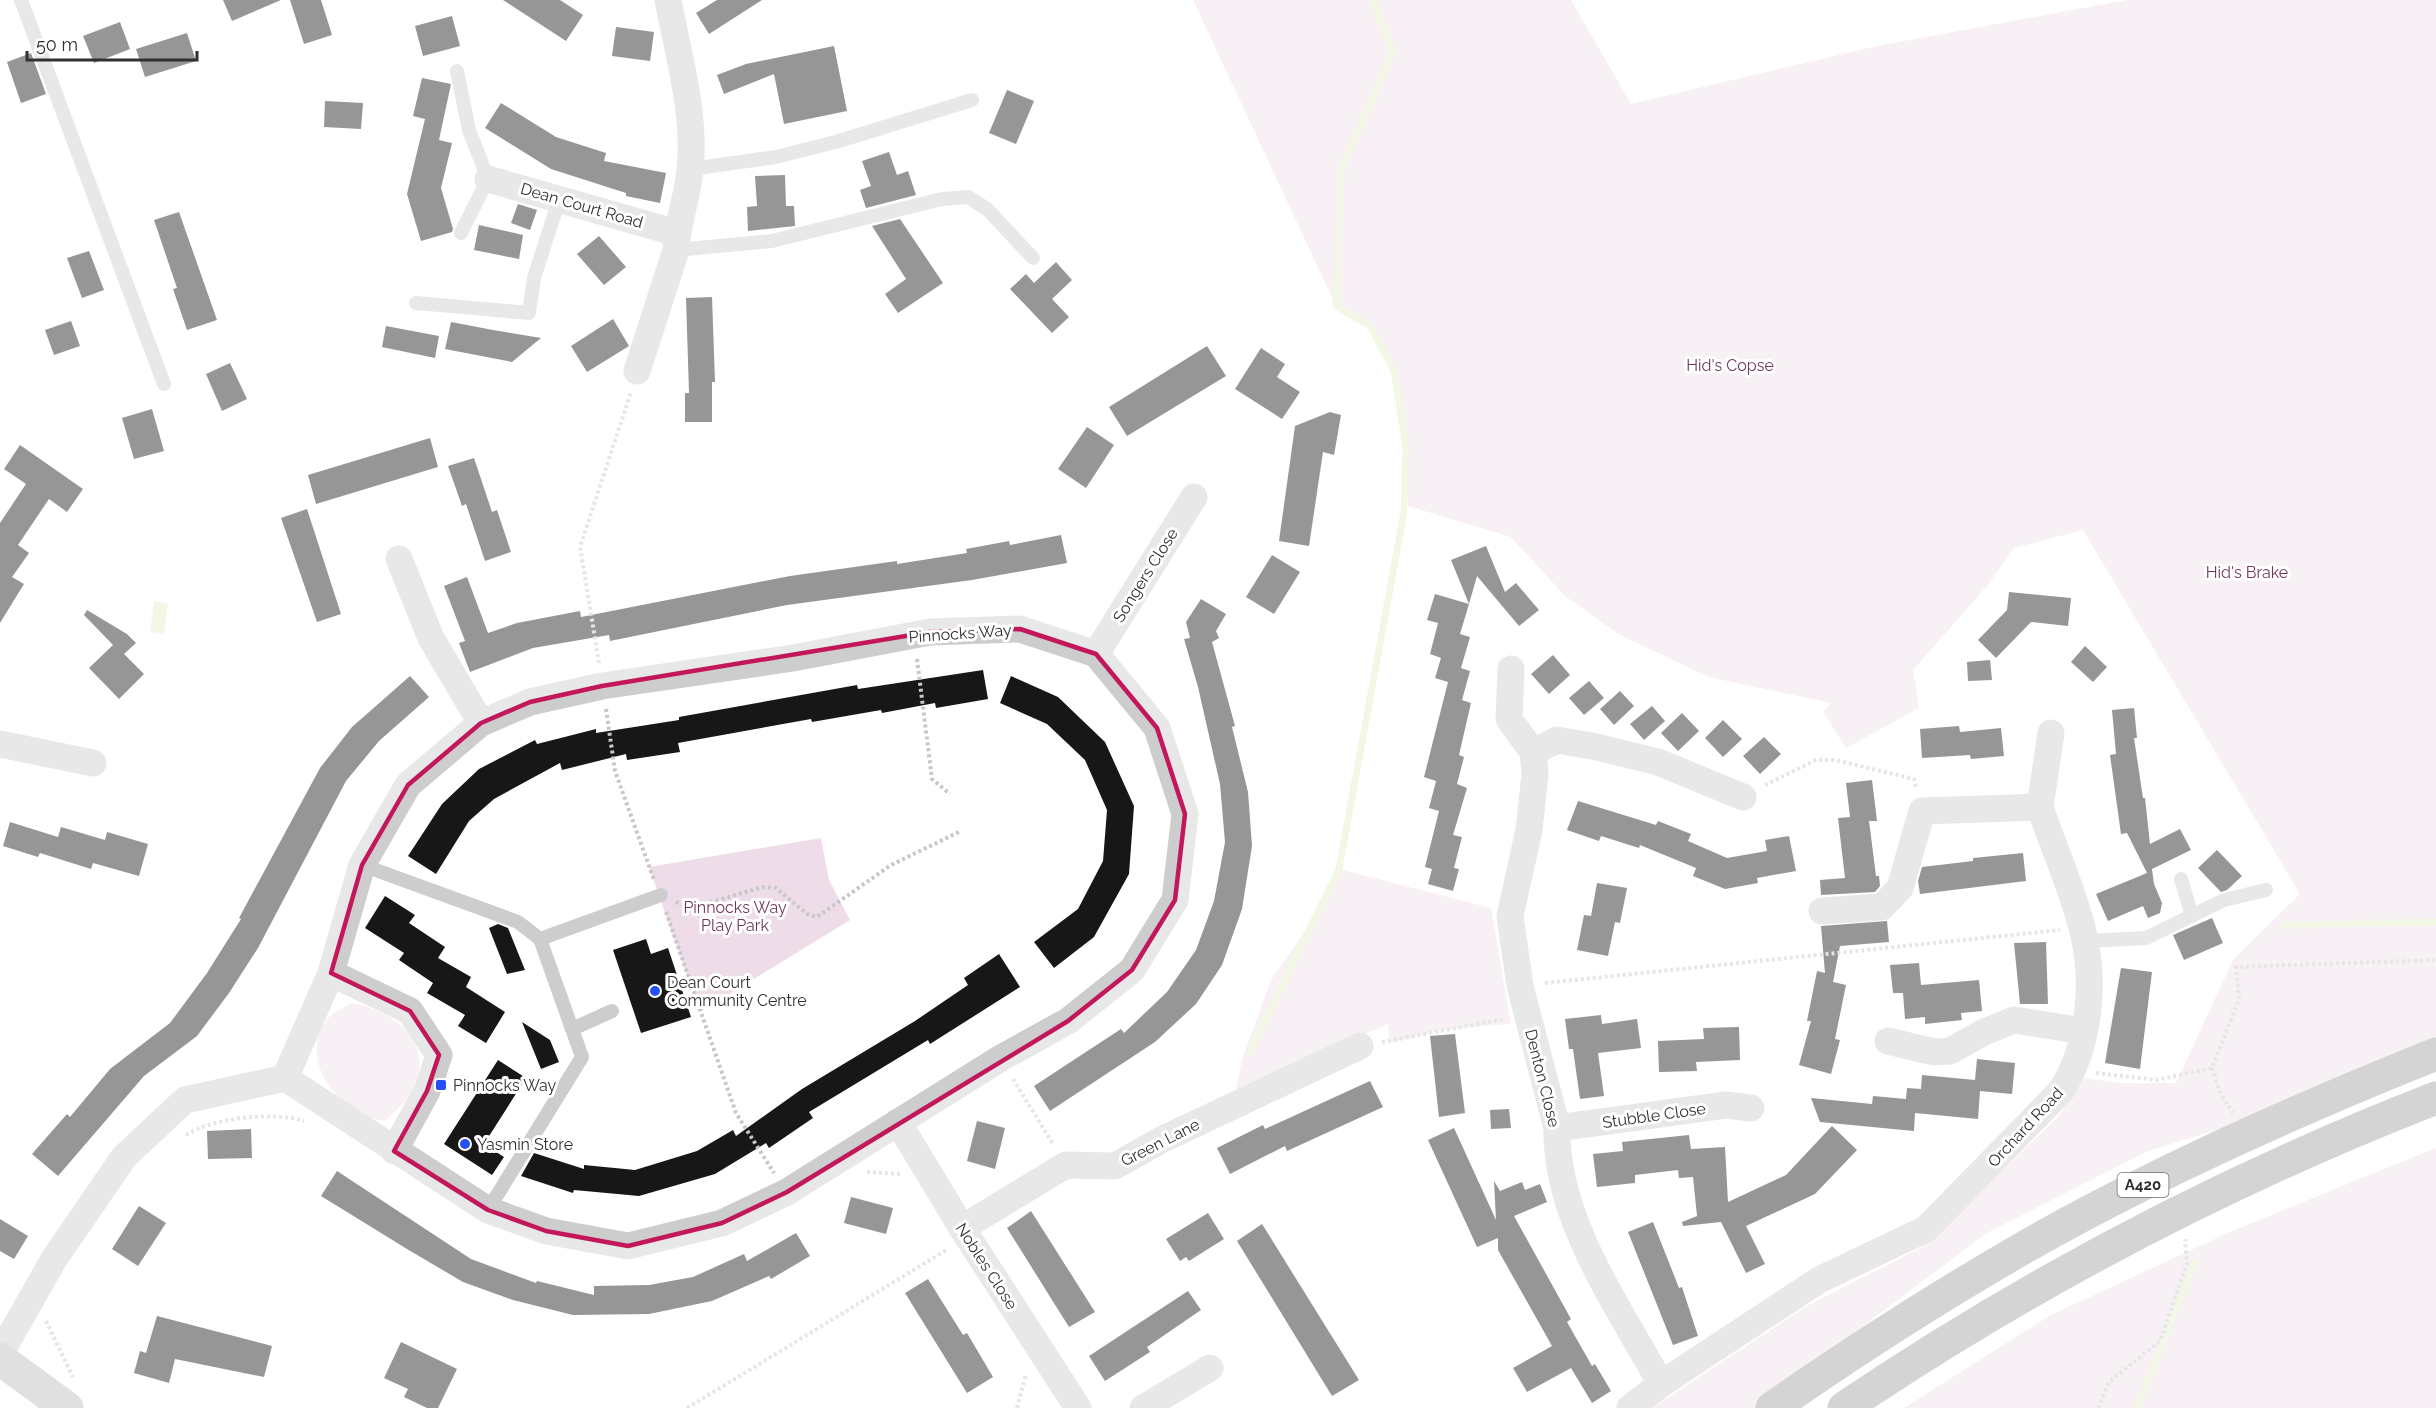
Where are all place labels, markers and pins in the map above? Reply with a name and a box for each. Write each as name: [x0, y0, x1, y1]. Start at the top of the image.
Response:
place label: Dean Court Community Centre: [667, 973, 807, 1010]
marker: Dean Court Community Centre: [648, 984, 662, 998]
place label: Pinnocks Way: [453, 1076, 556, 1095]
marker: Pinnocks Way: [434, 1078, 448, 1092]
place label: Yasmin Store: [477, 1135, 573, 1154]
marker: Yasmin Store: [458, 1137, 472, 1151]

